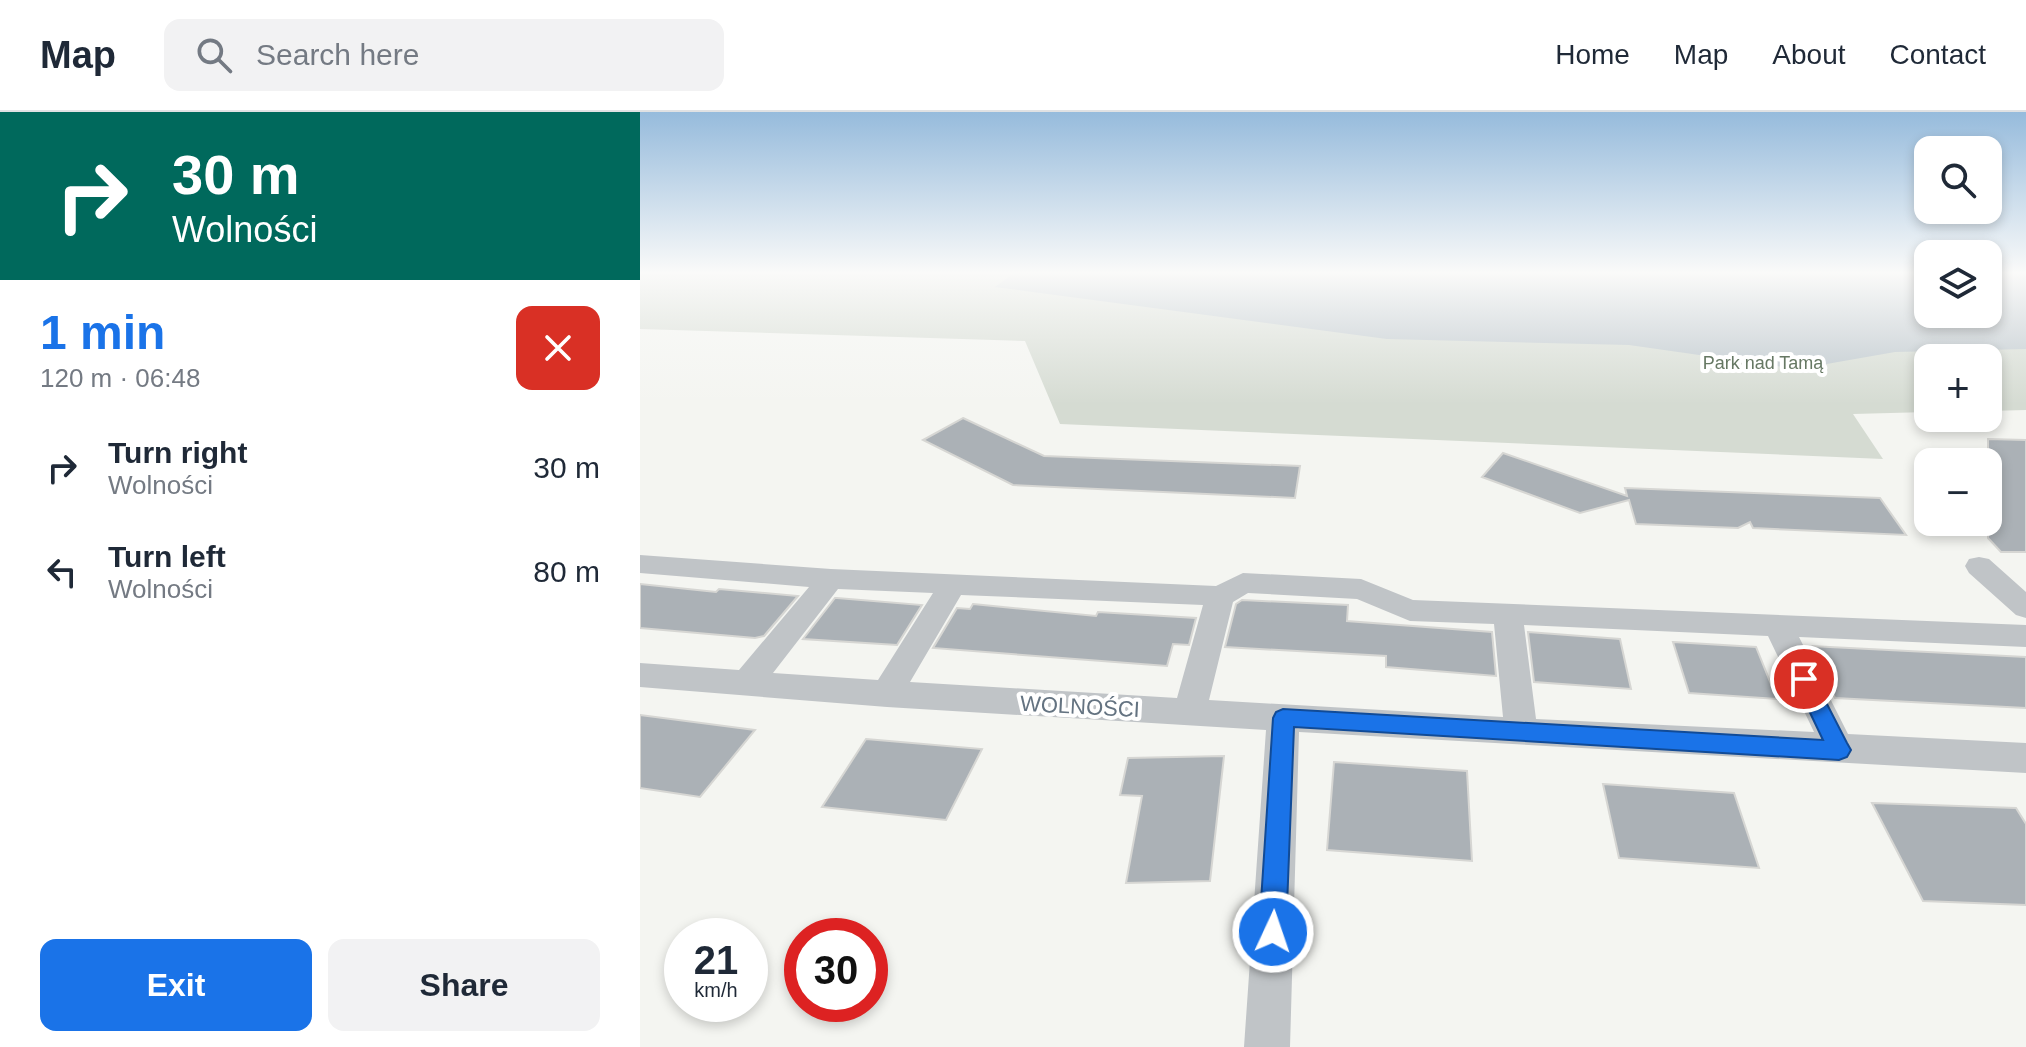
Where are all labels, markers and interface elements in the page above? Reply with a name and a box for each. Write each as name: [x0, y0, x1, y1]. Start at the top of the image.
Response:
search box: [164, 19, 724, 91]
icon: search: [192, 33, 236, 77]
text: Map: [40, 34, 116, 76]
text: Search here: [256, 38, 419, 71]
text: Home: [1555, 39, 1630, 70]
text: Map: [1674, 39, 1728, 70]
text: About: [1772, 39, 1846, 70]
text: Contact: [1890, 39, 1986, 70]
map controls: [1914, 136, 2002, 536]
button: search: [1914, 136, 2002, 224]
text: 30 m: [172, 143, 300, 206]
icon: right: [40, 144, 144, 248]
text: Wolności: [172, 209, 317, 250]
button: layers: [1914, 240, 2002, 328]
text: 1 min: [40, 306, 165, 359]
button: close: [516, 306, 600, 390]
button: +: [1914, 344, 2002, 432]
park label: Park nad Tamą: [1703, 353, 1824, 373]
text: 120 m · 06:48: [40, 363, 200, 393]
text: Turn right: [108, 436, 247, 469]
icon: right: [40, 446, 84, 490]
button: −: [1914, 448, 2002, 536]
text: 30 m: [533, 451, 600, 484]
text: Wolności: [108, 470, 213, 500]
text: Turn left: [108, 540, 226, 573]
icon: left: [40, 550, 84, 594]
text: 80 m: [533, 555, 600, 588]
text: Wolności: [108, 574, 213, 604]
pin: [1770, 645, 1838, 713]
icon: arrive: [1782, 657, 1826, 701]
street label: WOLNOŚCI: [1020, 691, 1140, 722]
position arrow: [1231, 890, 1315, 974]
speed limit sign: 30: [784, 918, 888, 1022]
text: 21: [694, 938, 738, 982]
button: Exit: [40, 939, 312, 1031]
button: Share: [328, 939, 600, 1031]
text: km/h: [694, 979, 738, 1001]

